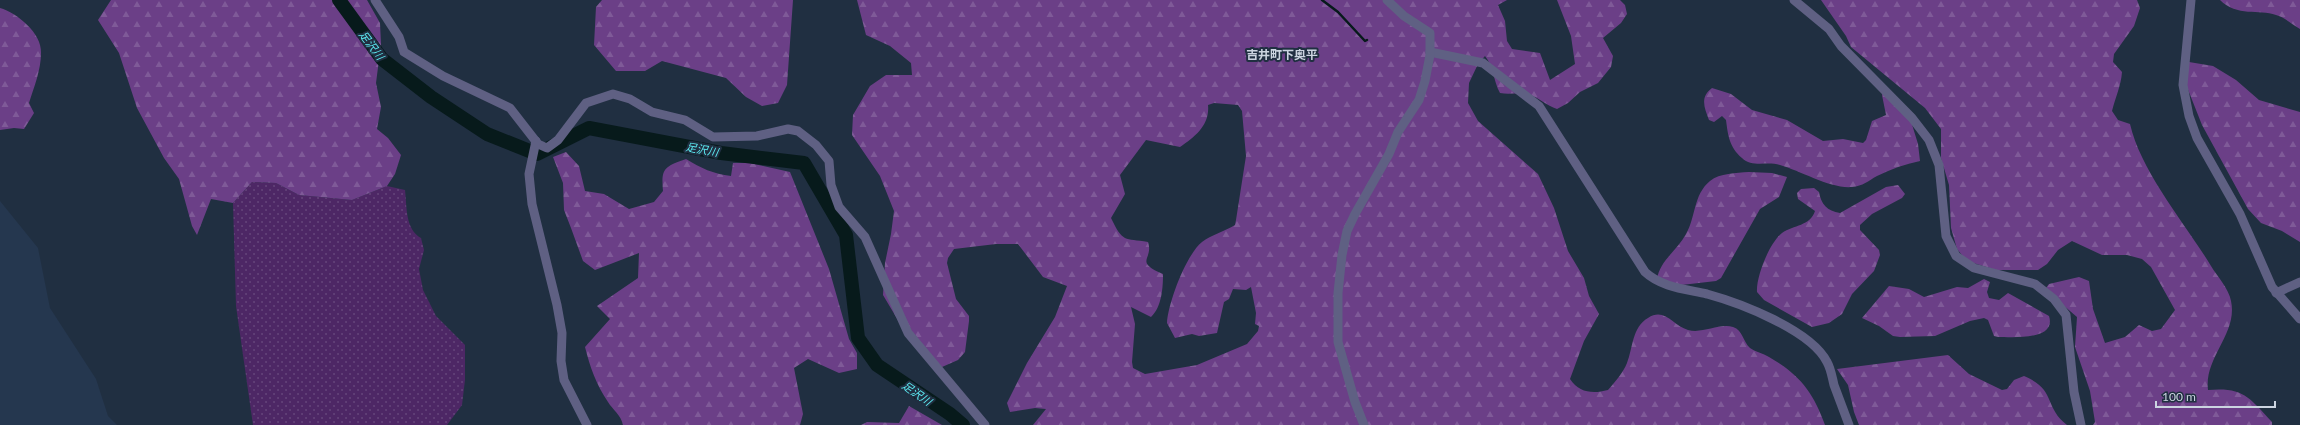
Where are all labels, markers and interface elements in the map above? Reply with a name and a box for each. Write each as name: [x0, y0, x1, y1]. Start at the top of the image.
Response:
water label: 足沢川: [357, 28, 388, 63]
district label: 吉井町下奥平: [1246, 47, 1318, 62]
water label: 足沢川: [685, 140, 720, 158]
water label: 足沢川: [900, 378, 935, 408]
scale bar: [2156, 383, 2275, 409]
text: 100 m: [2162, 389, 2196, 404]

